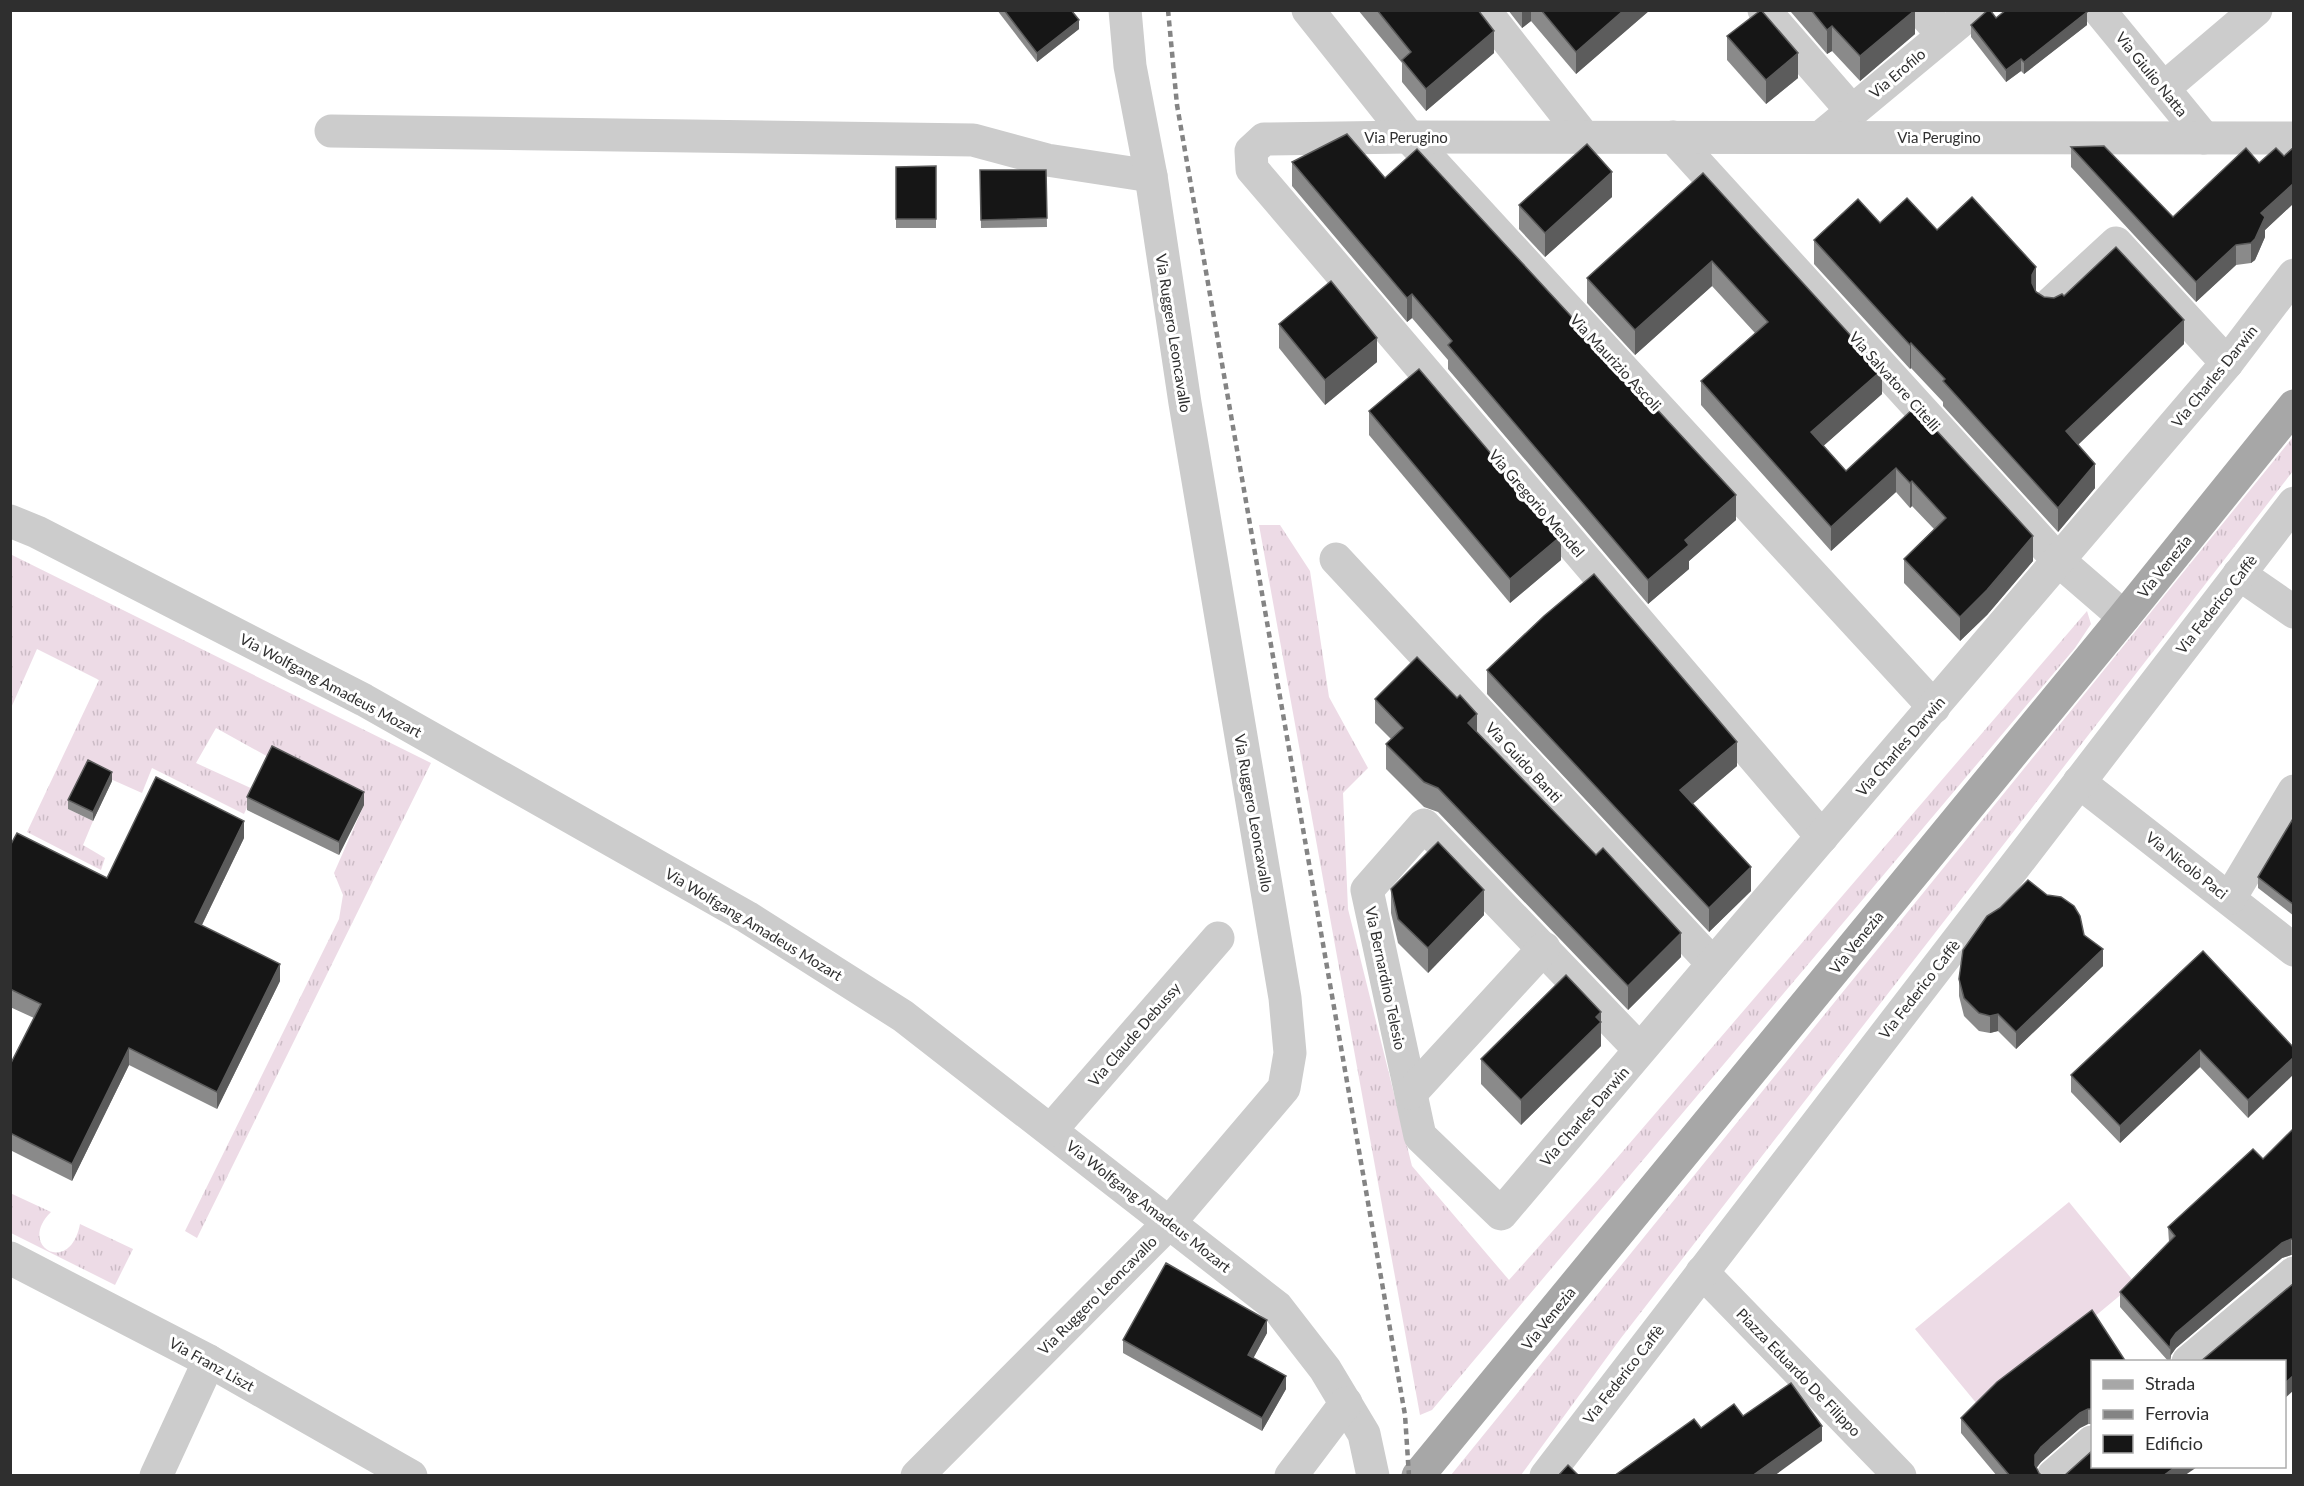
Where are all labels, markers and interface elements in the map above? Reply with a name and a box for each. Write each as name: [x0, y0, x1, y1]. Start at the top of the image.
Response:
street label: Via Giulio Natta: [2112, 28, 2192, 120]
street label: Via Erofilo: [1865, 44, 1929, 102]
street label: Via Perugino: [1364, 128, 1448, 146]
street label: Via Perugino: [1897, 128, 1981, 146]
street label: Via Ruggero Leoncavallo: [1153, 252, 1195, 414]
street label: Via Maurizio Ascoli: [1567, 310, 1665, 414]
street label: Via Charles Darwin: [2167, 321, 2261, 431]
street label: Via Salvatore Citelli: [1846, 328, 1944, 434]
street label: Via Gregorio Mendel: [1485, 446, 1589, 560]
street label: Via Venezia: [2133, 531, 2195, 601]
street label: Via Federico Caffè: [2172, 551, 2260, 657]
street label: Via Wolfgang Amadeus Mozart: [237, 629, 426, 741]
street label: Via Charles Darwin: [1852, 693, 1948, 799]
street label: Via Guido Banti: [1482, 718, 1566, 806]
street label: Via Ruggero Leoncavallo: [1231, 732, 1277, 894]
street label: Via Nicolò Paci: [2143, 828, 2231, 902]
street label: Via Wolfgang Amadeus Mozart: [662, 864, 846, 984]
street label: Via Bernardino Telesio: [1362, 905, 1410, 1051]
street label: Via Venezia: [1825, 907, 1887, 977]
street label: Via Federico Caffè: [1875, 936, 1963, 1042]
street label: Via Claude Debussy: [1084, 978, 1184, 1089]
street label: Via Charles Darwin: [1536, 1063, 1632, 1169]
street label: Via Wolfgang Amadeus Mozart: [1063, 1136, 1235, 1276]
street label: Via Ruggero Leoncavallo: [1034, 1232, 1160, 1358]
street label: Via Venezia: [1517, 1283, 1579, 1353]
street label: Piazza Eduardo De Filippo: [1733, 1304, 1865, 1440]
street label: Via Federico Caffè: [1579, 1321, 1667, 1427]
street label: Via Franz Liszt: [166, 1333, 258, 1395]
legend: [2091, 1360, 2286, 1468]
text: Strada: [2145, 1372, 2195, 1394]
text: Ferrovia: [2145, 1402, 2209, 1424]
text: Edificio: [2145, 1432, 2203, 1454]

